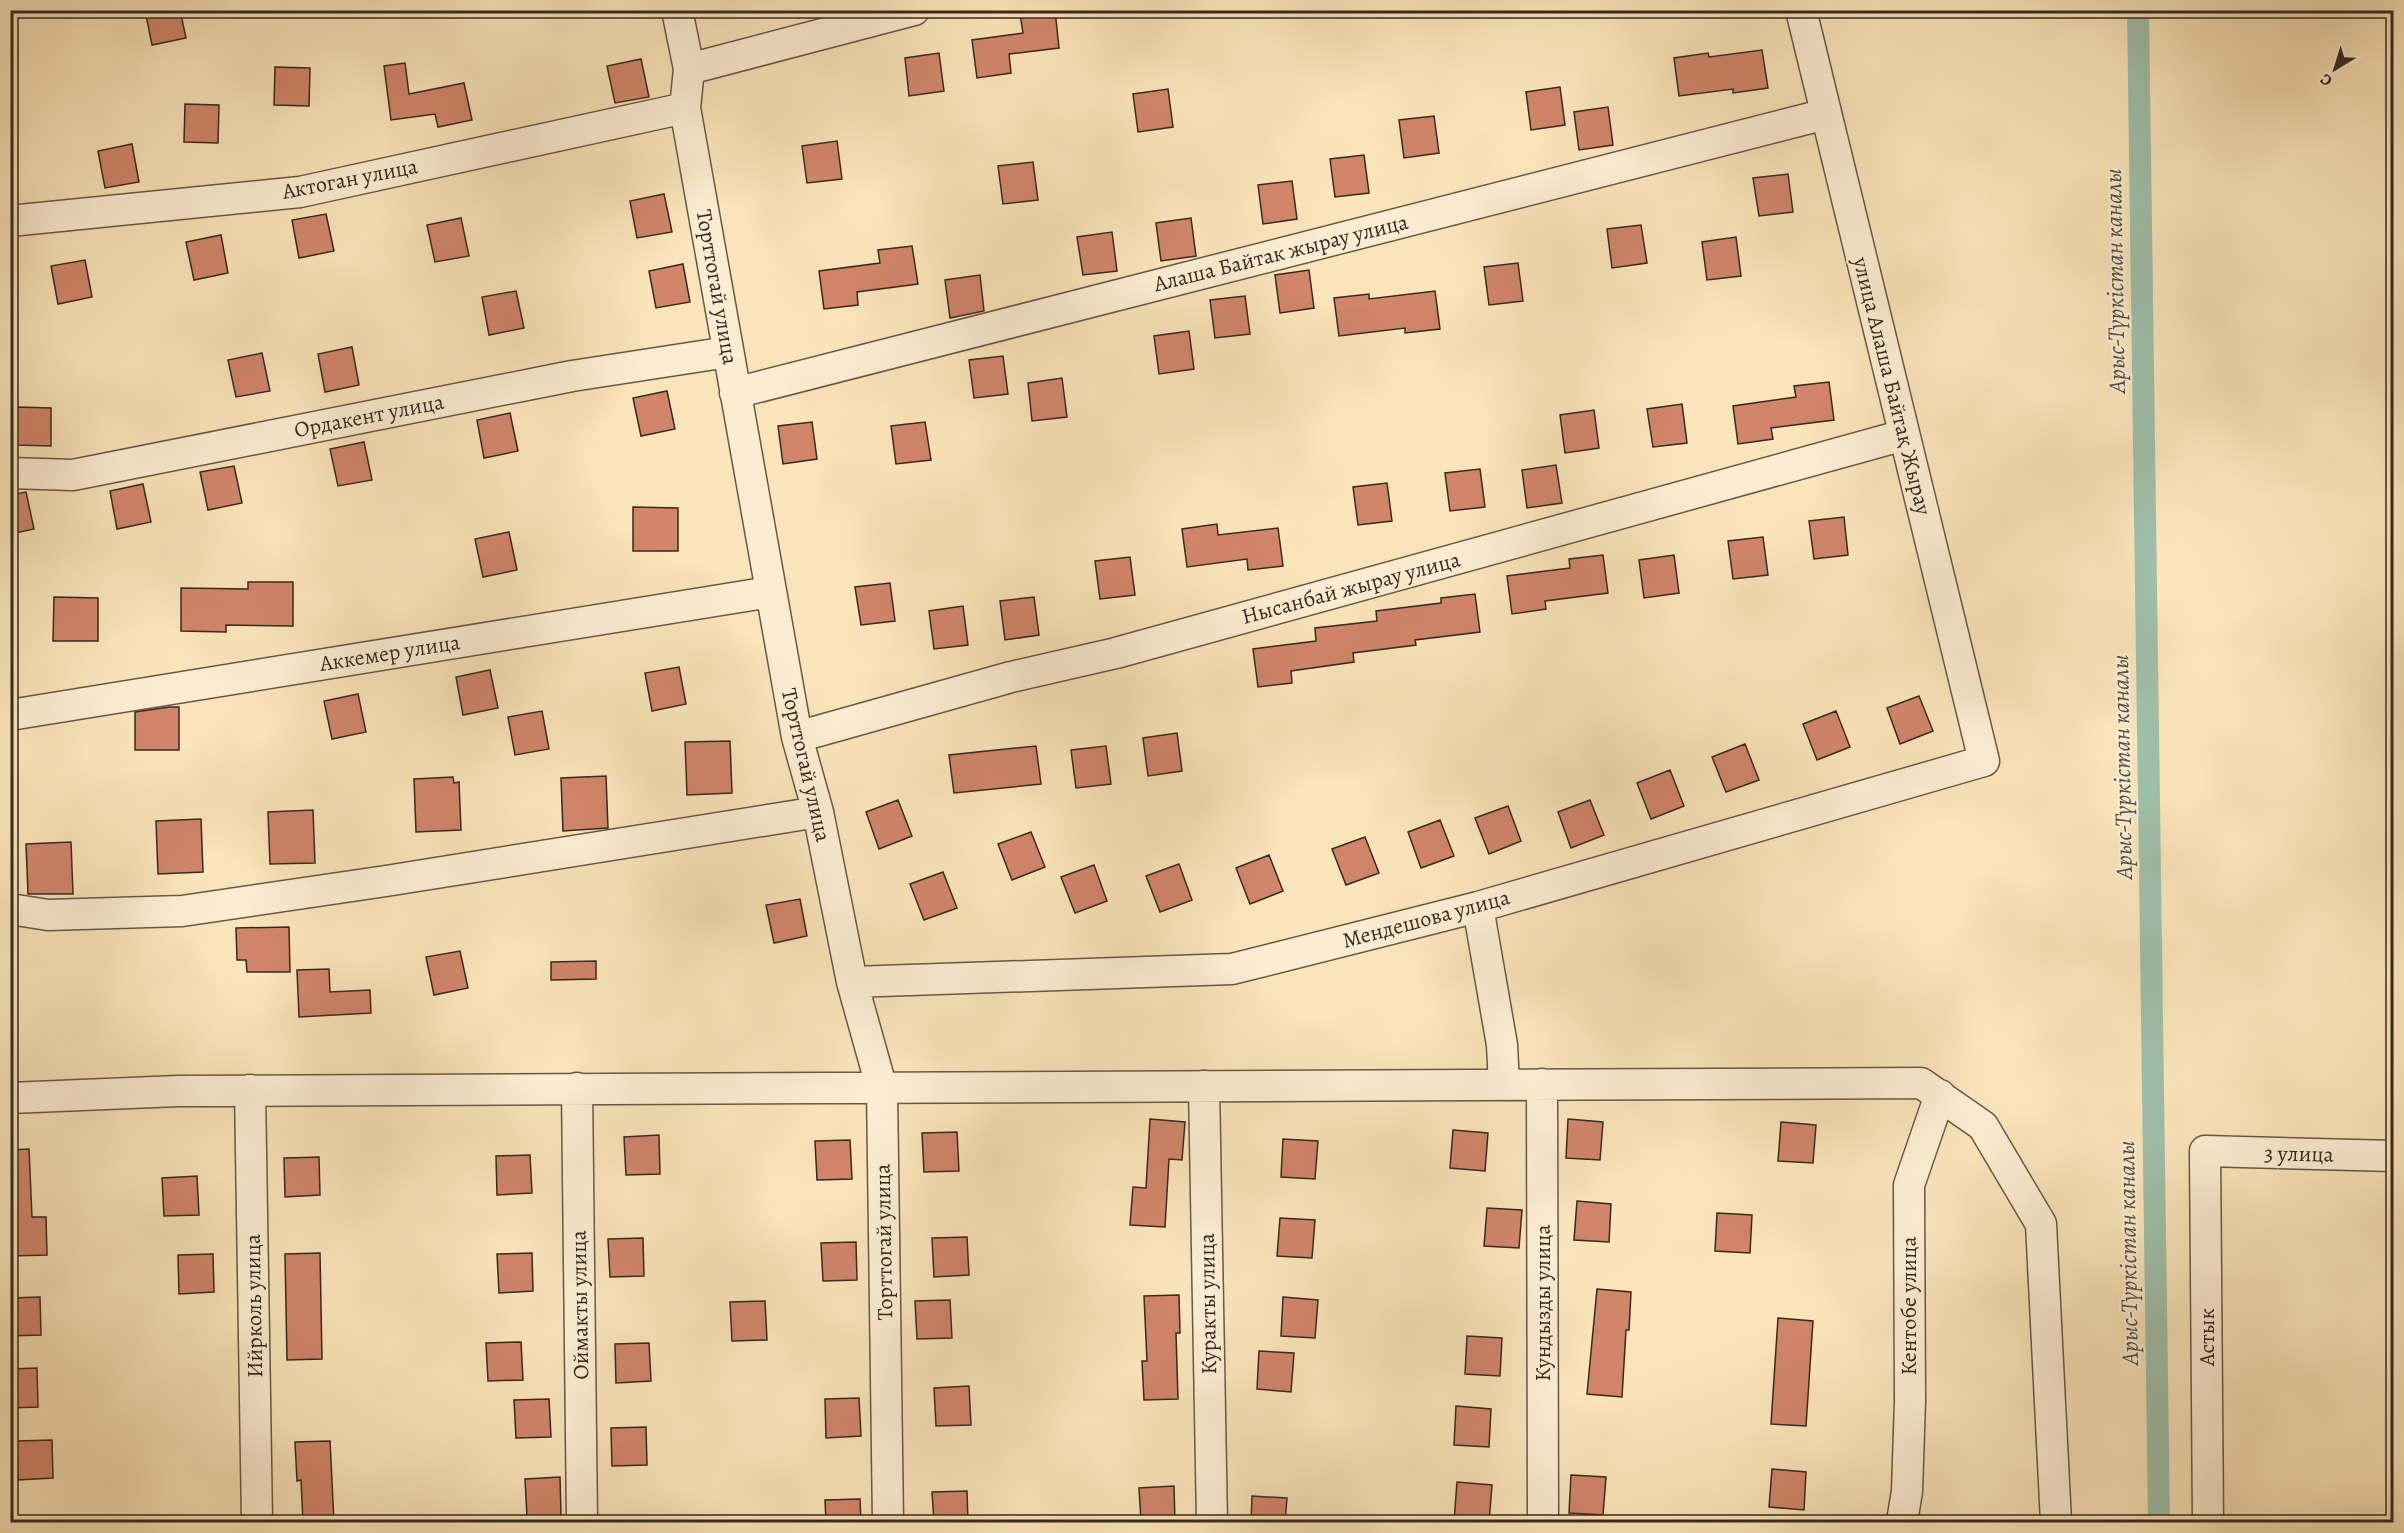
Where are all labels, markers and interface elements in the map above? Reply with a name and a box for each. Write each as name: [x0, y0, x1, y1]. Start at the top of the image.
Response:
north arrow: [2305, 39, 2365, 99]
text: С: [2316, 68, 2337, 92]
street label: Актоган улица: [279, 151, 421, 207]
water label: Арыс-Түркістан каналы: [2097, 168, 2133, 396]
street label: Торттогай улица: [689, 207, 746, 368]
street label: Алаша Байтак жырау улица: [1150, 207, 1412, 299]
street label: улица Алаша Байтақ Жырау: [1845, 253, 1939, 519]
street label: Ордакент улица: [292, 387, 447, 445]
street label: Нысанбай жырау улица: [1238, 544, 1464, 632]
street label: Аккемер улица: [317, 627, 463, 679]
water label: Арыс-Түркістан каналы: [2104, 654, 2140, 882]
street label: Торттогай улица: [774, 685, 838, 846]
street label: Мендешова улица: [1339, 882, 1514, 956]
street label: 3 улица: [2264, 1138, 2335, 1170]
water label: Арыс-Түркістан каналы: [2110, 1140, 2146, 1368]
street label: Торттогай улица: [868, 1162, 900, 1321]
street label: Кундызды улица: [1528, 1224, 1558, 1382]
street label: Оймакты улица: [564, 1229, 596, 1380]
street label: Куракты улица: [1192, 1232, 1224, 1375]
street label: Ийрколь улица: [238, 1233, 270, 1378]
street label: Кентобе улица: [1894, 1236, 1924, 1376]
street label: Астык: [2192, 1308, 2222, 1367]

